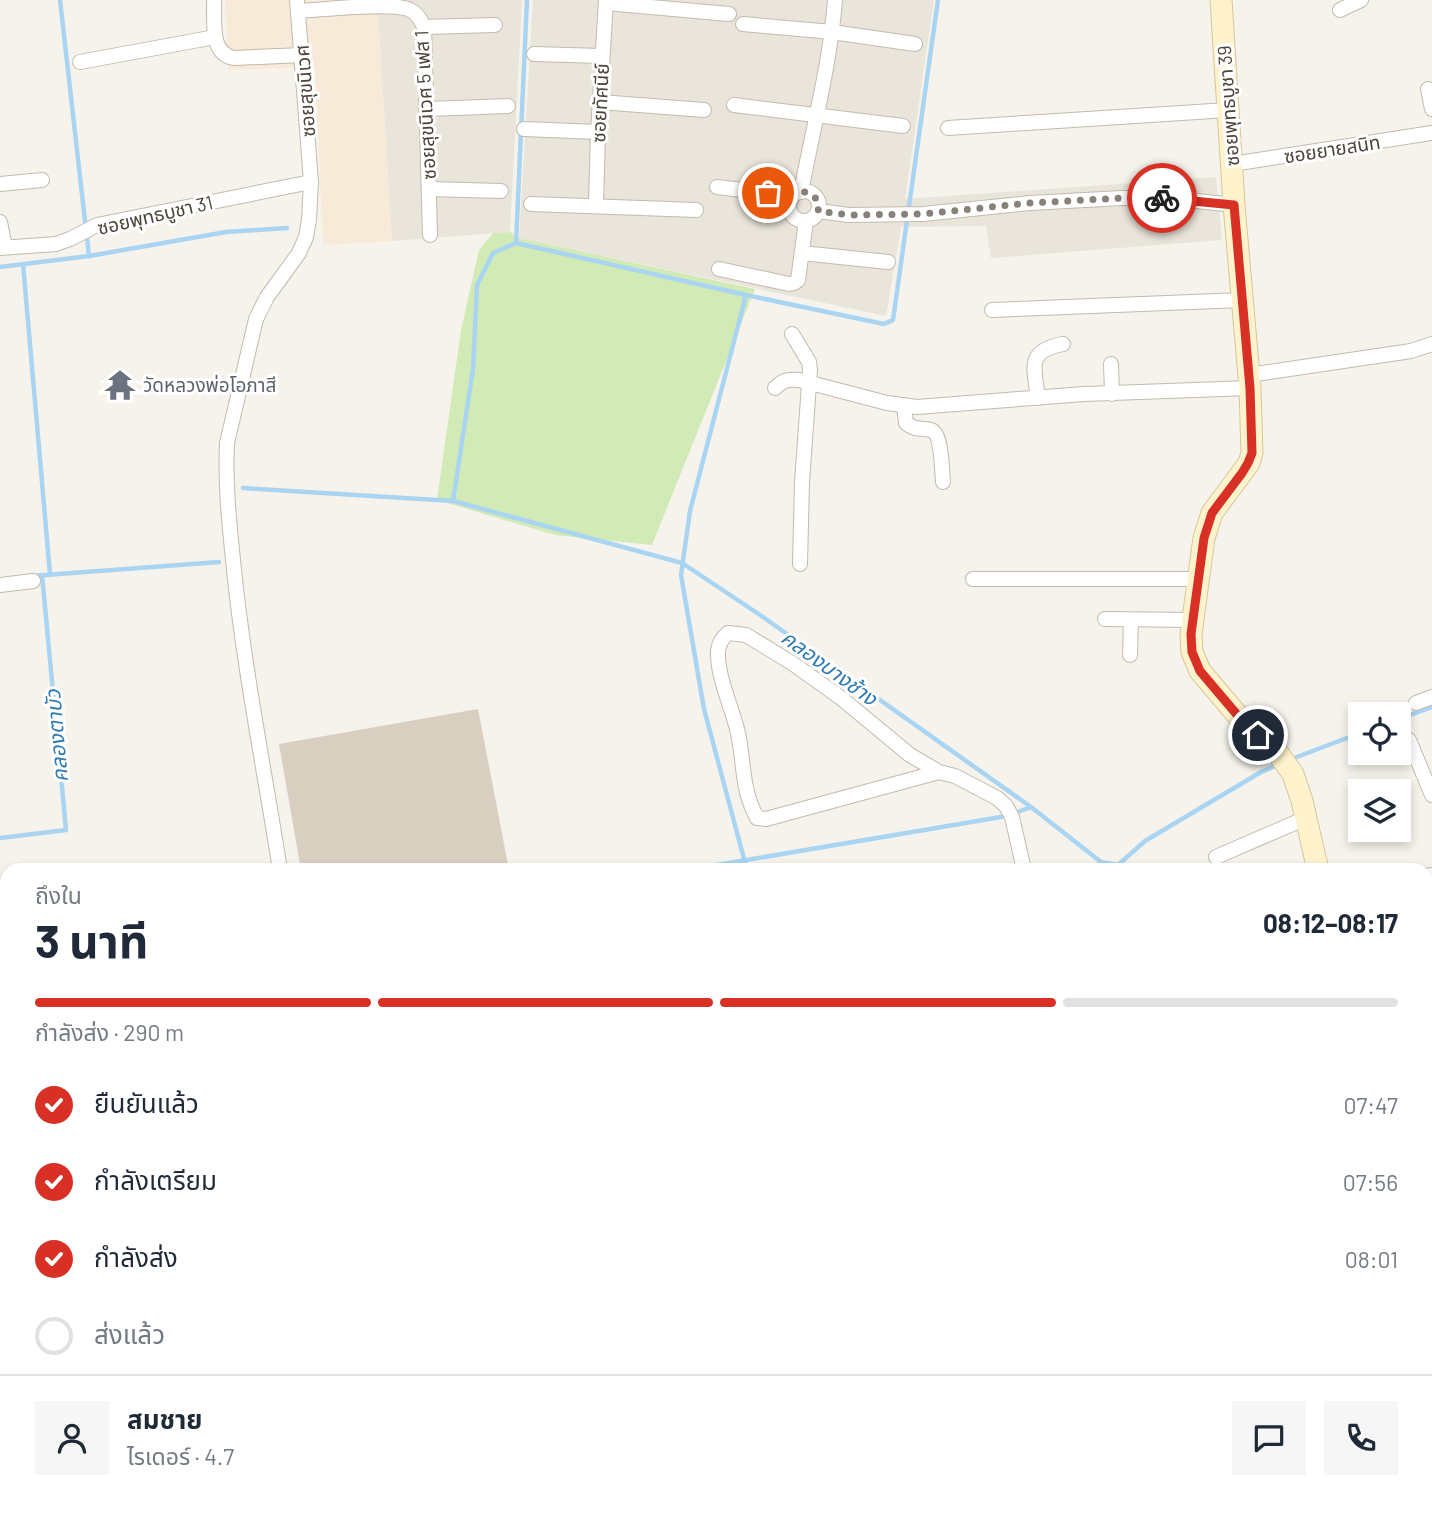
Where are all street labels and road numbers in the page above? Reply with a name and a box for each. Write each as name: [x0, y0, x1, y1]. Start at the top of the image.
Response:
street label: ซอยสุขนิเวศ 5 เฟส 1: [409, 30, 441, 180]
street label: ซอยสุขนิเวศ: [290, 44, 320, 138]
street label: ซอยพุทธบูชา 39: [1212, 45, 1245, 167]
street label: ซอยทัศนีย์: [586, 63, 613, 143]
street label: ซอยยายสนิท: [1282, 130, 1382, 167]
street label: ซอยพุทธบูชา 31: [95, 190, 215, 241]

